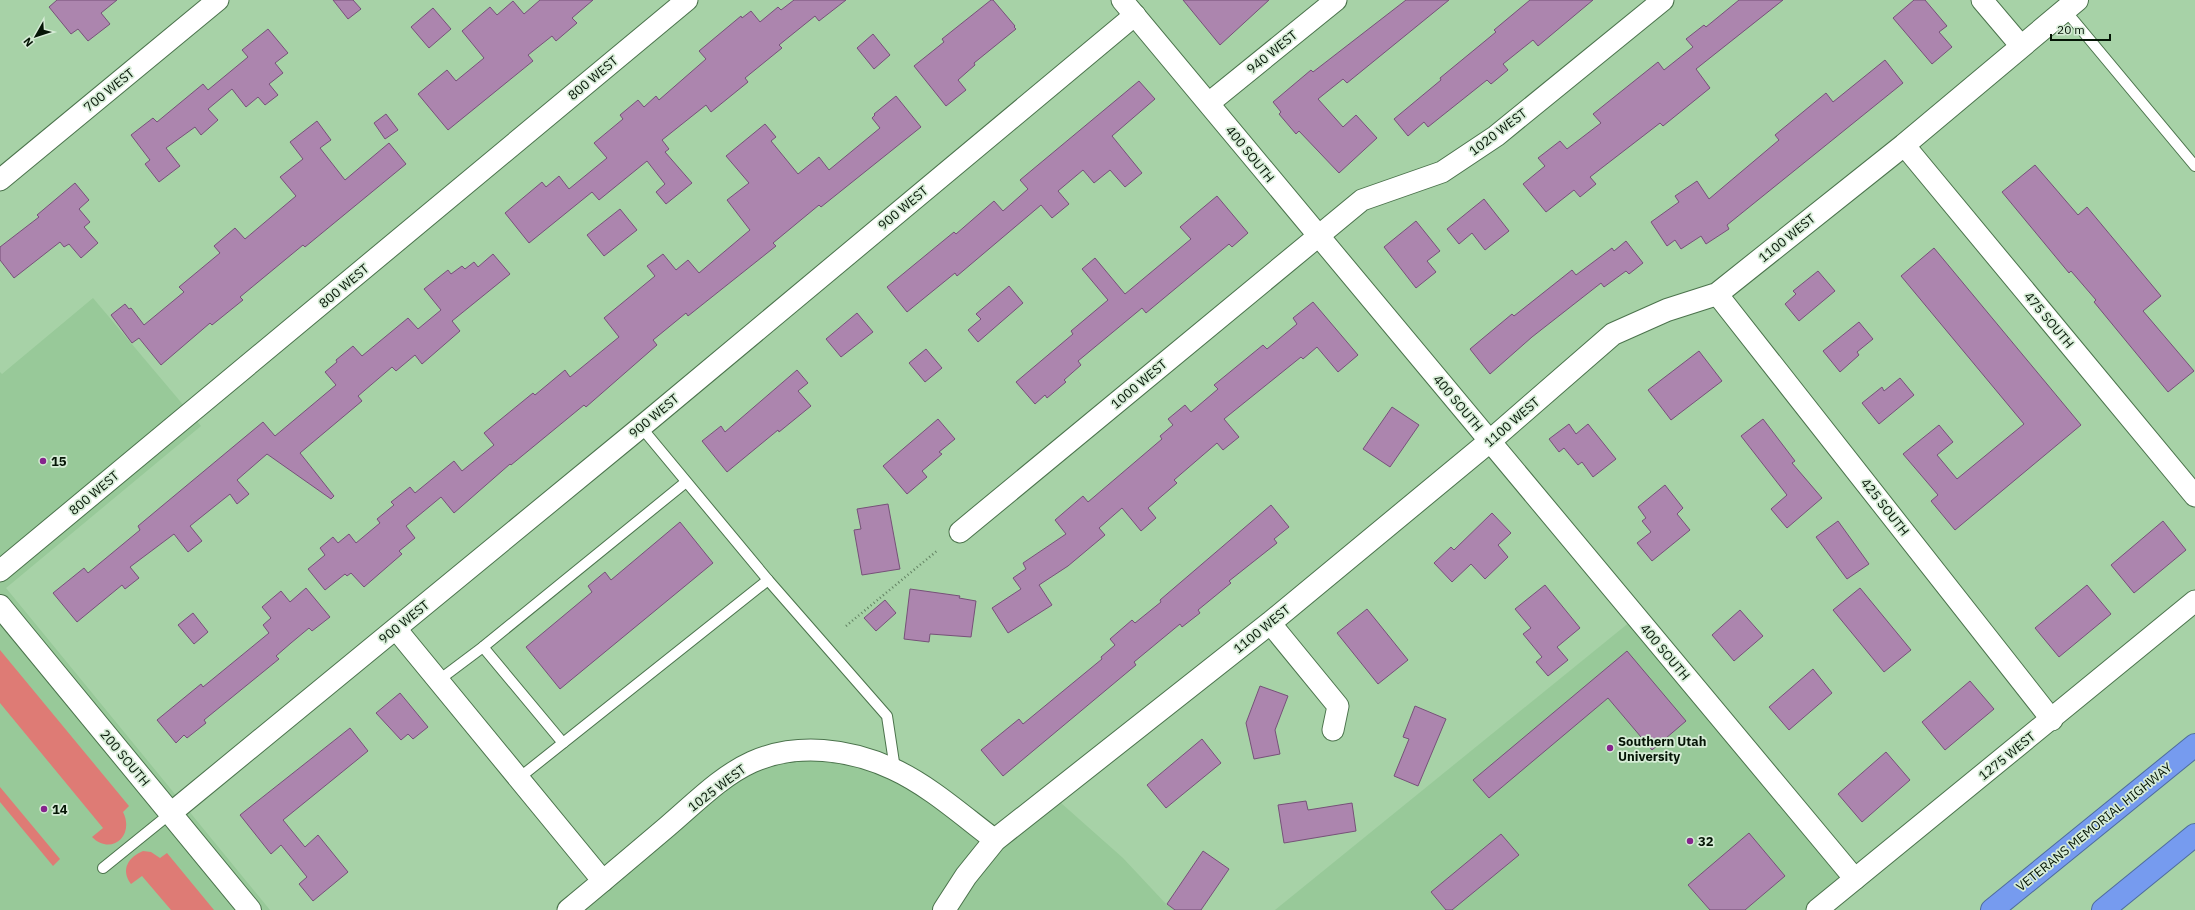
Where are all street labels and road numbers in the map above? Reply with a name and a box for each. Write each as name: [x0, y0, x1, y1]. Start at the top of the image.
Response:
street label: 940 WEST: [1243, 26, 1301, 78]
street label: 800 WEST: [564, 52, 622, 104]
street label: 700 WEST: [80, 64, 138, 116]
street label: 1020 WEST: [1466, 104, 1531, 159]
street label: 400 SOUTH: [1222, 122, 1278, 186]
street label: 900 WEST: [874, 182, 932, 234]
street label: 1100 WEST: [1755, 210, 1819, 266]
street label: 800 WEST: [315, 260, 373, 312]
street label: 475 SOUTH: [2020, 288, 2078, 352]
street label: 1000 WEST: [1107, 355, 1171, 412]
street label: 400 SOUTH: [1429, 371, 1487, 435]
street label: 900 WEST: [625, 390, 683, 442]
street label: 1100 WEST: [1481, 393, 1544, 451]
street label: 800 WEST: [65, 467, 123, 519]
street label: 425 SOUTH: [1857, 475, 1913, 539]
street label: 900 WEST: [375, 596, 433, 648]
street label: 1100 WEST: [1230, 601, 1294, 657]
street label: 400 SOUTH: [1636, 620, 1694, 684]
street label: 200 SOUTH: [96, 726, 154, 790]
street label: 1275 WEST: [1975, 728, 2039, 784]
street label: VETERANS MEMORIAL HIGHWAY: [2013, 759, 2176, 895]
street label: 1025 WEST: [685, 760, 750, 815]

